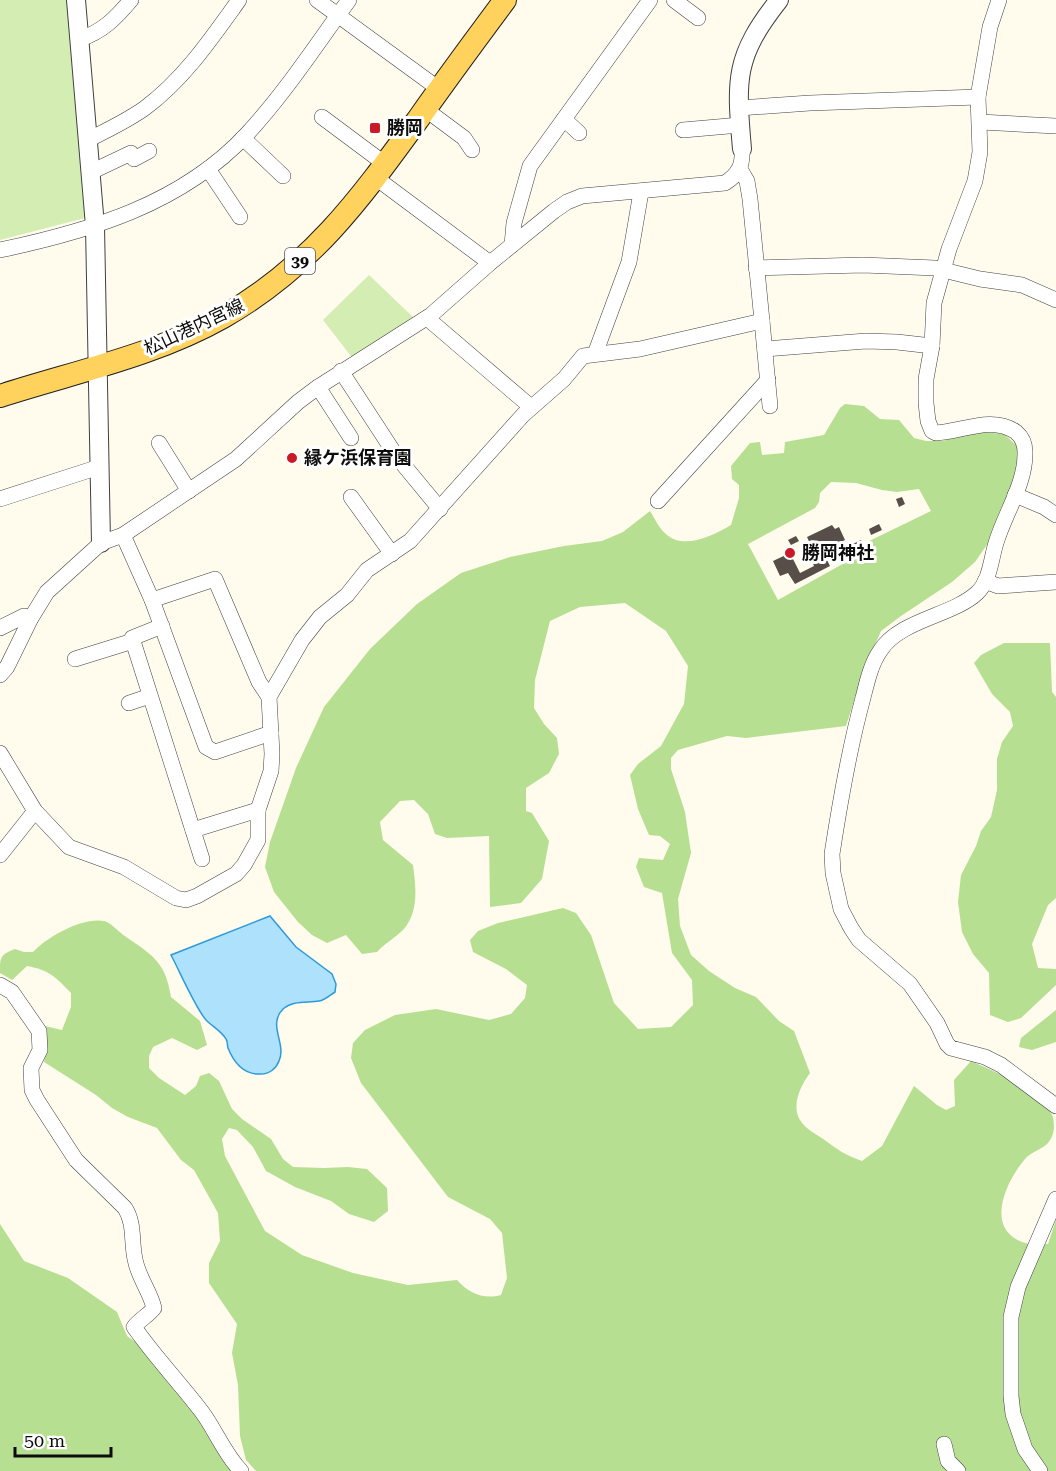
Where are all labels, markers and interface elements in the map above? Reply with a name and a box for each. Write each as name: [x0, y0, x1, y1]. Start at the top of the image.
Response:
place label: 勝岡: [387, 117, 423, 138]
marker: 勝岡: [368, 121, 382, 135]
road number: 39: [285, 248, 315, 274]
street label: 松山港内宮線: [140, 294, 247, 359]
place label: 縁ケ浜保育園: [304, 447, 412, 468]
marker: 縁ケ浜保育園: [285, 451, 299, 465]
place label: 勝岡神社: [802, 542, 874, 563]
marker: 勝岡神社: [783, 546, 797, 560]
scale bar: [15, 1420, 111, 1458]
text: 50 m: [24, 1430, 65, 1451]

